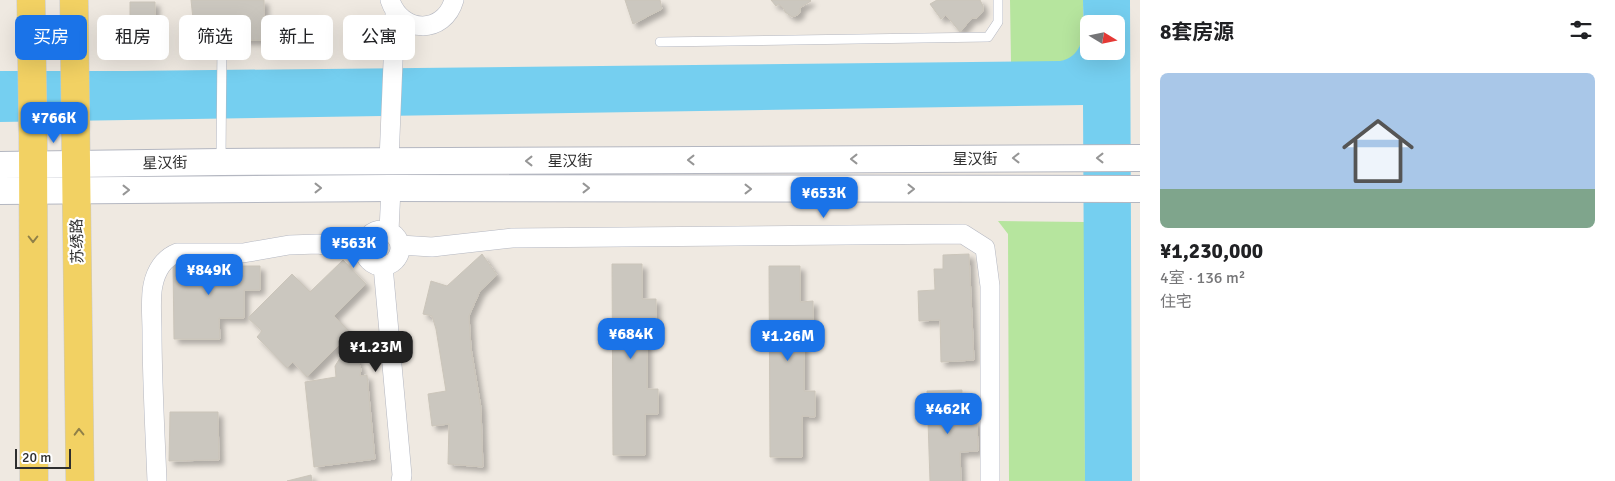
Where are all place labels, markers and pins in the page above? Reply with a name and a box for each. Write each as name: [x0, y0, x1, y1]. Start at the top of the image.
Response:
pin: ¥766K: [19, 102, 89, 144]
pin: ¥653K: [789, 176, 859, 219]
pin: ¥563K: [319, 226, 389, 269]
pin: ¥849K: [174, 254, 244, 296]
pin: ¥684K: [596, 318, 666, 360]
pin: ¥1.26M: [747, 320, 829, 362]
pin: ¥1.23M: [335, 330, 417, 373]
pin: ¥462K: [913, 392, 983, 435]

